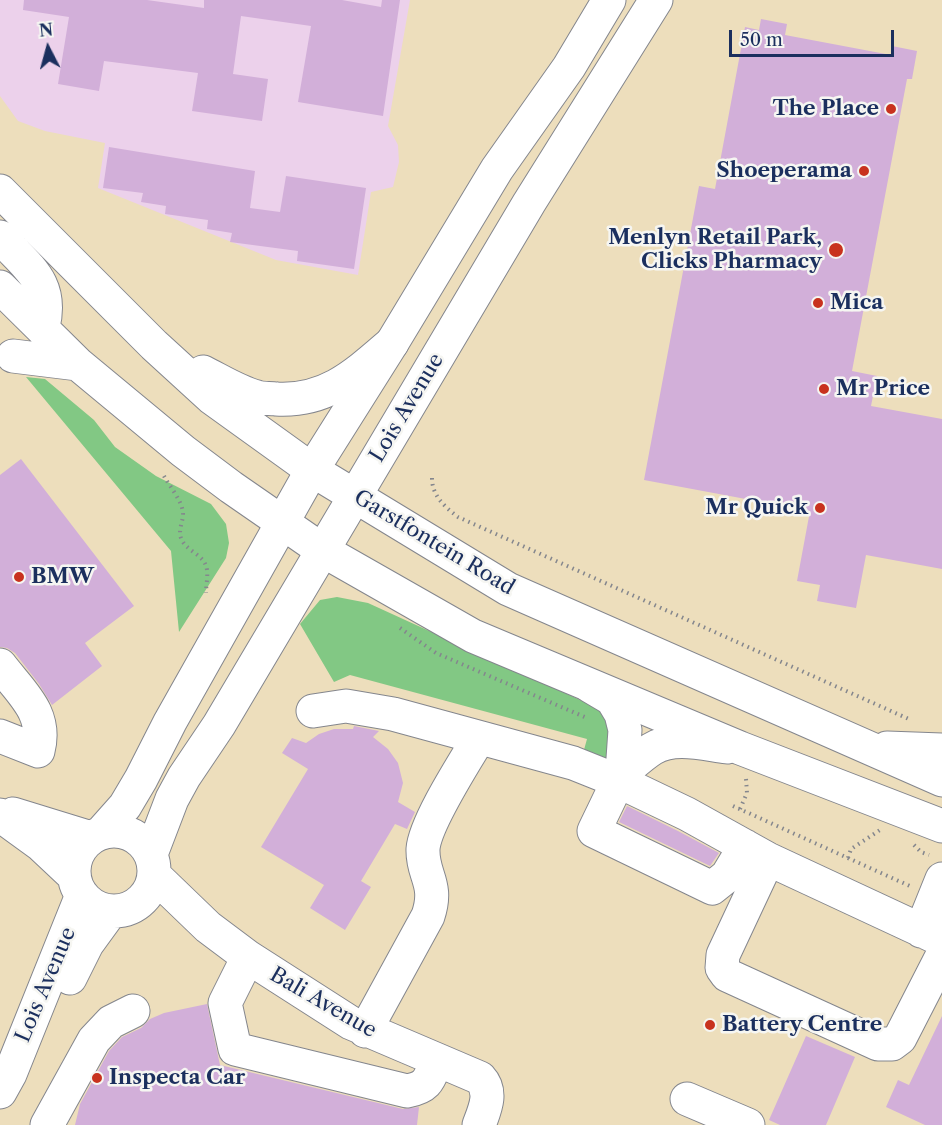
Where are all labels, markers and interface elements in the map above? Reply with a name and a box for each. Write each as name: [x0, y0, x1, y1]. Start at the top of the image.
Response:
north arrow: [18, 18, 78, 78]
scale bar: [732, 18, 897, 56]
text: N: [38, 19, 54, 41]
text: 50 m: [740, 29, 783, 51]
place label: The Place: [773, 96, 879, 122]
marker: The Place: [884, 102, 898, 116]
place label: Shoeperama: [716, 158, 852, 184]
marker: Shoeperama: [857, 164, 871, 178]
place label: Menlyn Retail Park, Clicks Pharmacy: [608, 225, 822, 275]
marker: Menlyn Retail Park, Clicks Pharmacy: [827, 241, 845, 259]
place label: Mica: [830, 290, 884, 316]
marker: Mica: [811, 296, 825, 310]
street label: Lois Avenue: [365, 349, 449, 467]
place label: Mr Price: [836, 376, 930, 402]
marker: Mr Price: [817, 382, 831, 396]
street label: Garstfontein Road: [349, 485, 519, 601]
place label: Mr Quick: [705, 495, 808, 521]
marker: Mr Quick: [813, 501, 827, 515]
place label: BMW: [31, 564, 94, 590]
marker: BMW: [12, 570, 26, 584]
street label: Lois Avenue: [10, 924, 82, 1046]
street label: Bali Avenue: [265, 962, 381, 1044]
place label: Battery Centre: [722, 1012, 882, 1038]
marker: Battery Centre: [703, 1018, 717, 1032]
place label: Inspecta Car: [109, 1065, 245, 1091]
marker: Inspecta Car: [90, 1071, 104, 1085]

